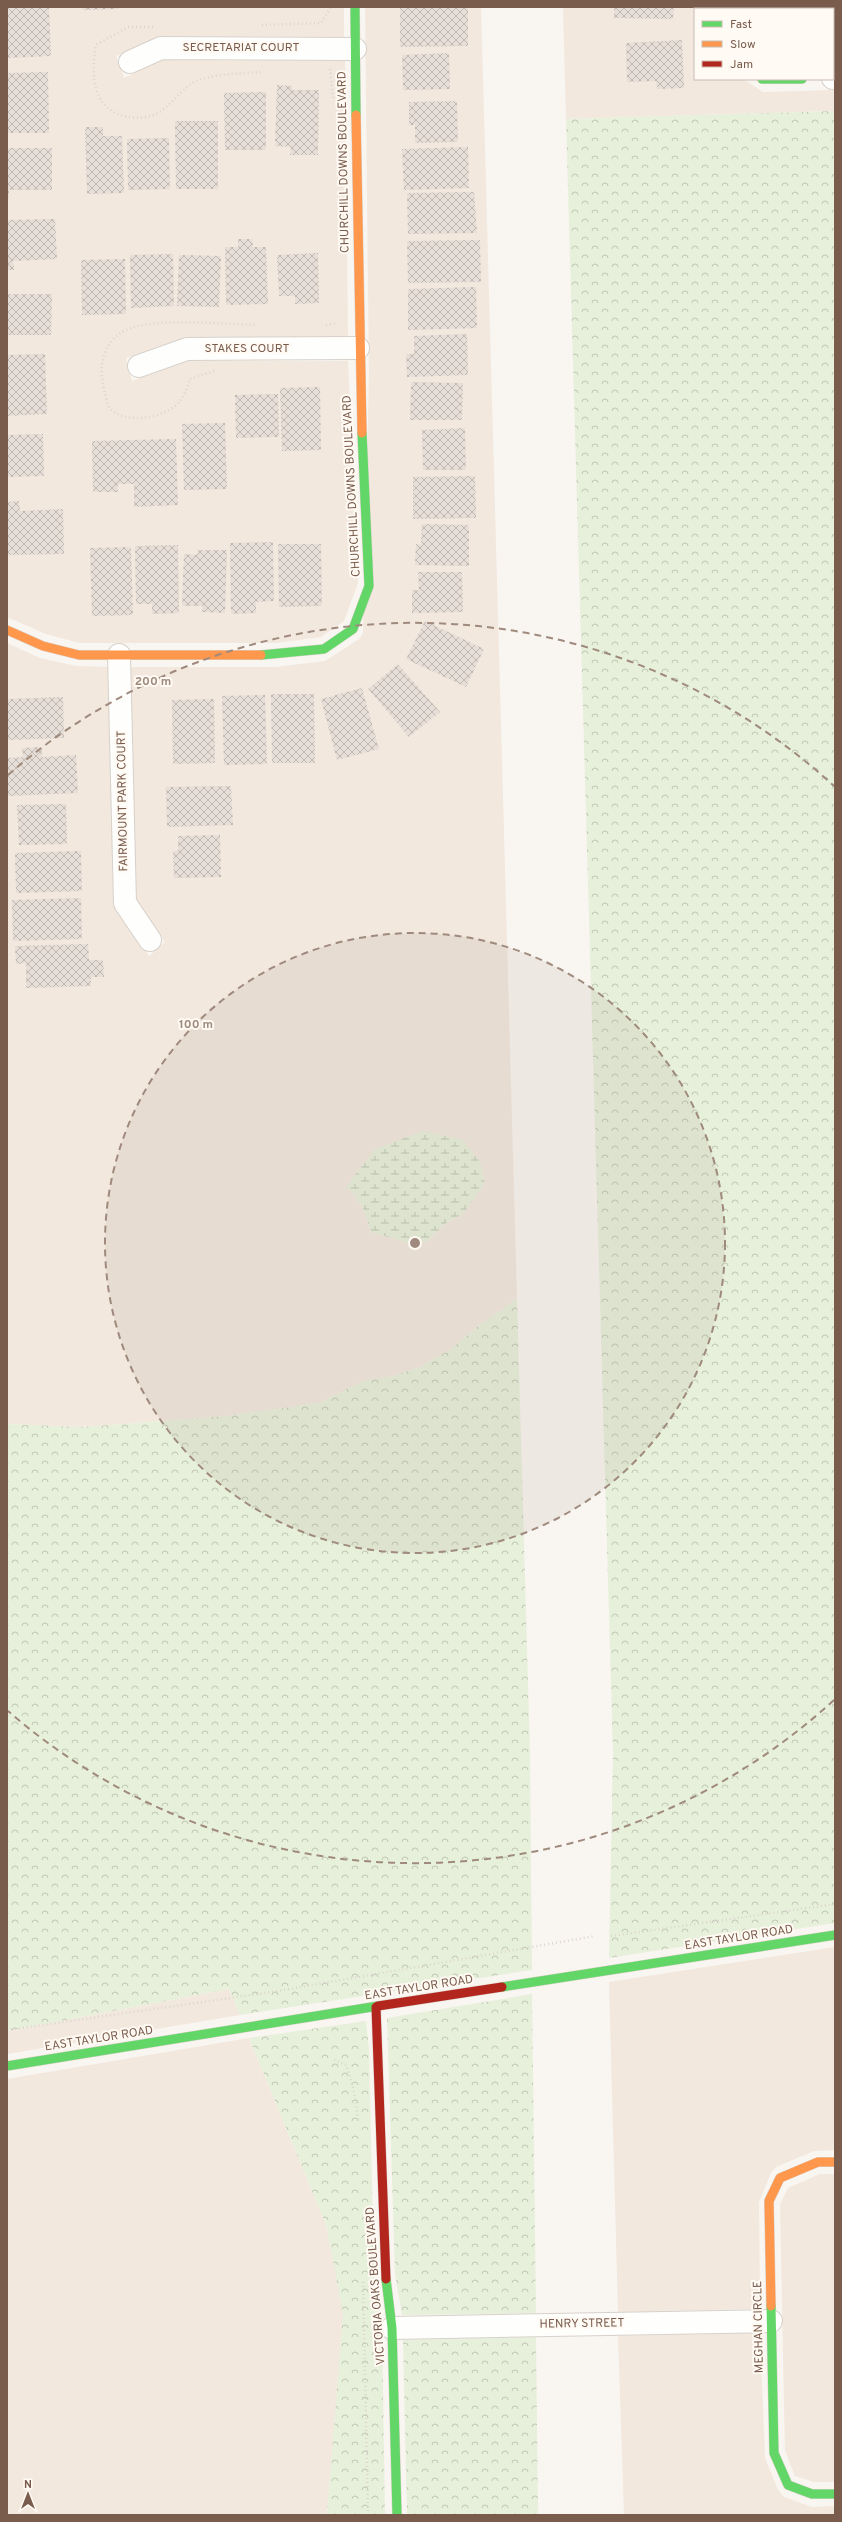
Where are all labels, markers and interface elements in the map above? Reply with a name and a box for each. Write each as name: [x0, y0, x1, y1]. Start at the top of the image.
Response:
legend: [694, 8, 834, 80]
text: Fast: [730, 17, 752, 33]
text: Slow: [730, 37, 756, 53]
street label: SECRETARIAT COURT: [183, 40, 299, 56]
text: Jam: [730, 57, 753, 73]
street label: CHURCHILL DOWNS BOULEVARD: [334, 71, 354, 253]
street label: STAKES COURT: [205, 341, 289, 357]
street label: CHURCHILL DOWNS BOULEVARD: [339, 395, 365, 577]
text: 200 m: [135, 674, 171, 690]
street label: FAIRMOUNT PARK COURT: [114, 730, 132, 872]
text: 100 m: [179, 1017, 213, 1033]
centre of rings: [408, 1236, 422, 1250]
street label: EAST TAYLOR ROAD: [684, 1922, 794, 1954]
street label: EAST TAYLOR ROAD: [364, 1972, 474, 2004]
street label: EAST TAYLOR ROAD: [44, 2023, 154, 2055]
street label: VICTORIA OAKS BOULEVARD: [362, 2206, 390, 2366]
street label: MEGHAN CIRCLE: [750, 2281, 768, 2373]
street label: HENRY STREET: [539, 2315, 625, 2333]
north arrow: [8, 2474, 48, 2514]
text: N: [24, 2478, 32, 2492]

